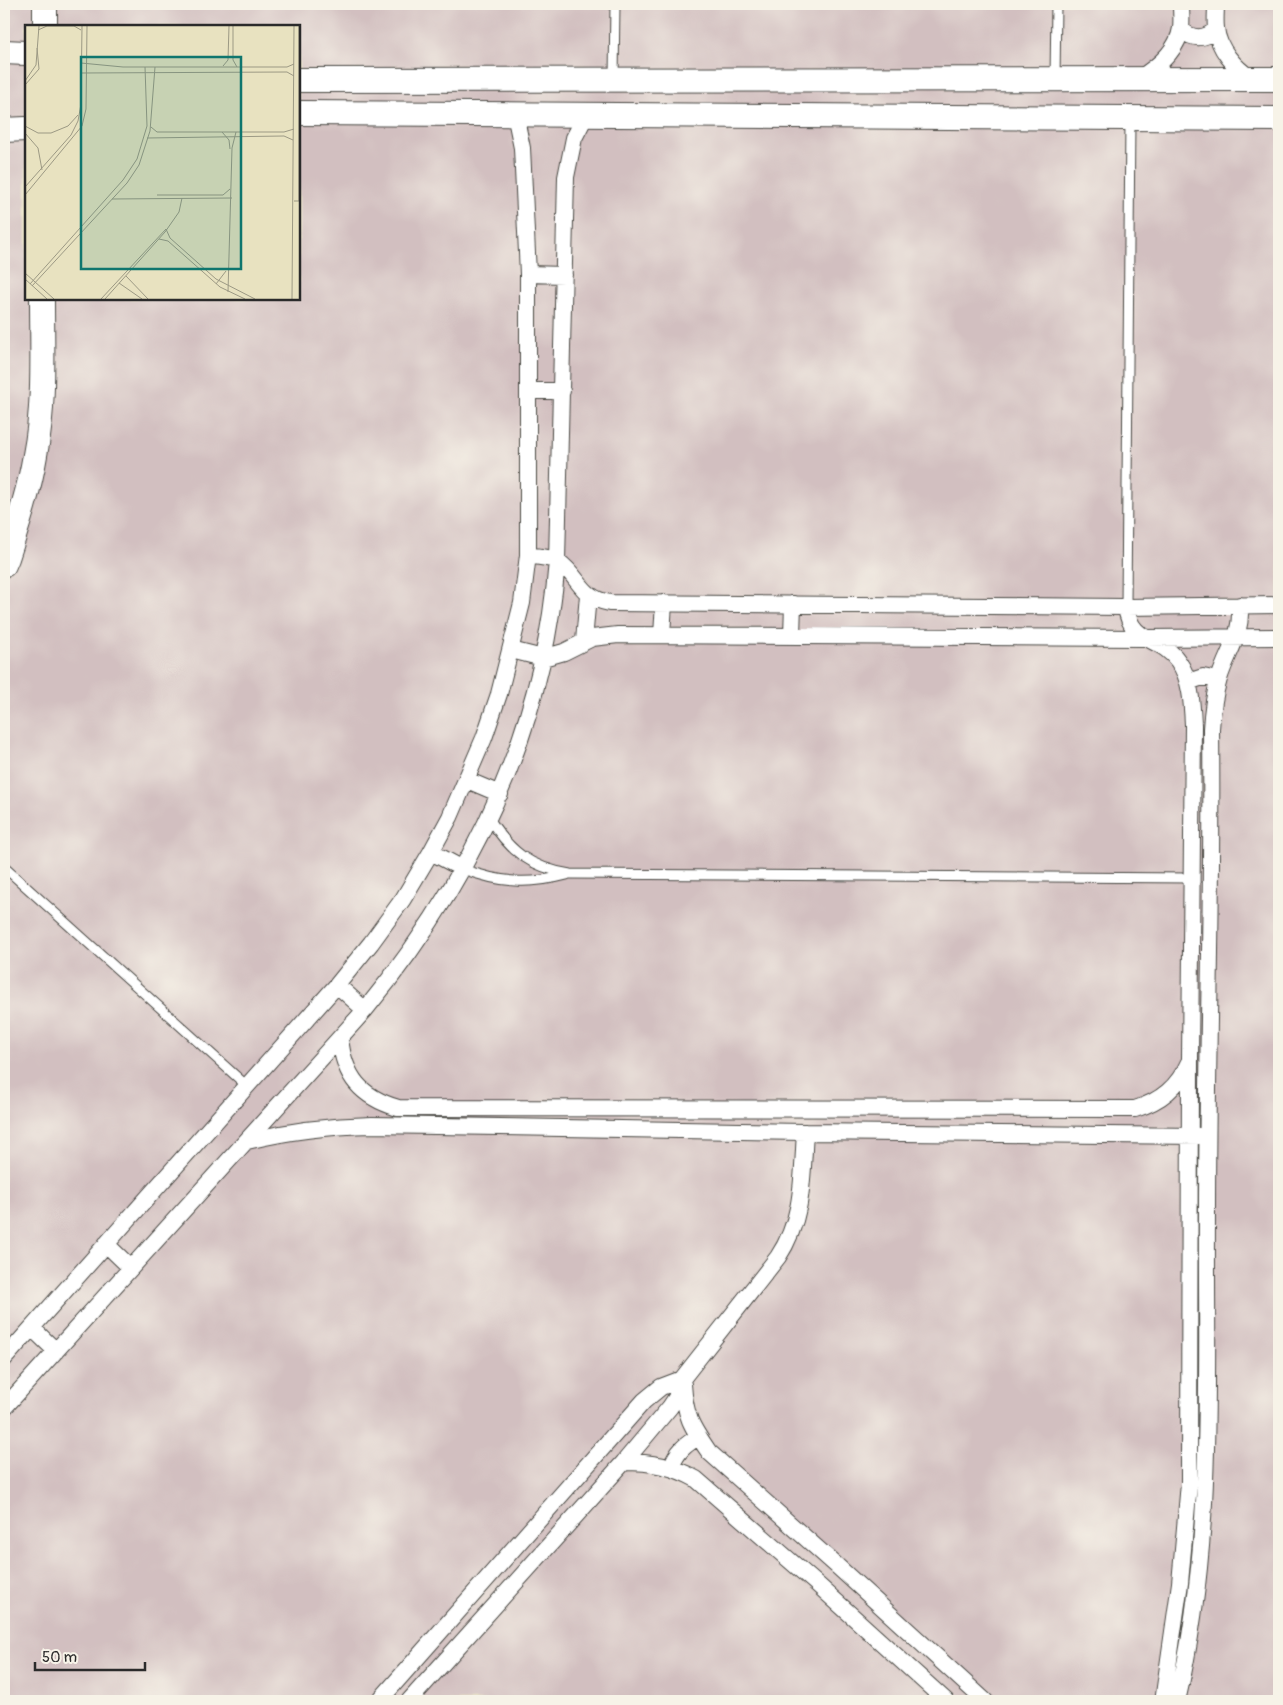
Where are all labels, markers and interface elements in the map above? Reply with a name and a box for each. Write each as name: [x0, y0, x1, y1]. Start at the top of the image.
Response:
inset map: [25, 25, 300, 300]
scale bar: [35, 1640, 145, 1672]
text: 50 m: [42, 1648, 77, 1667]

